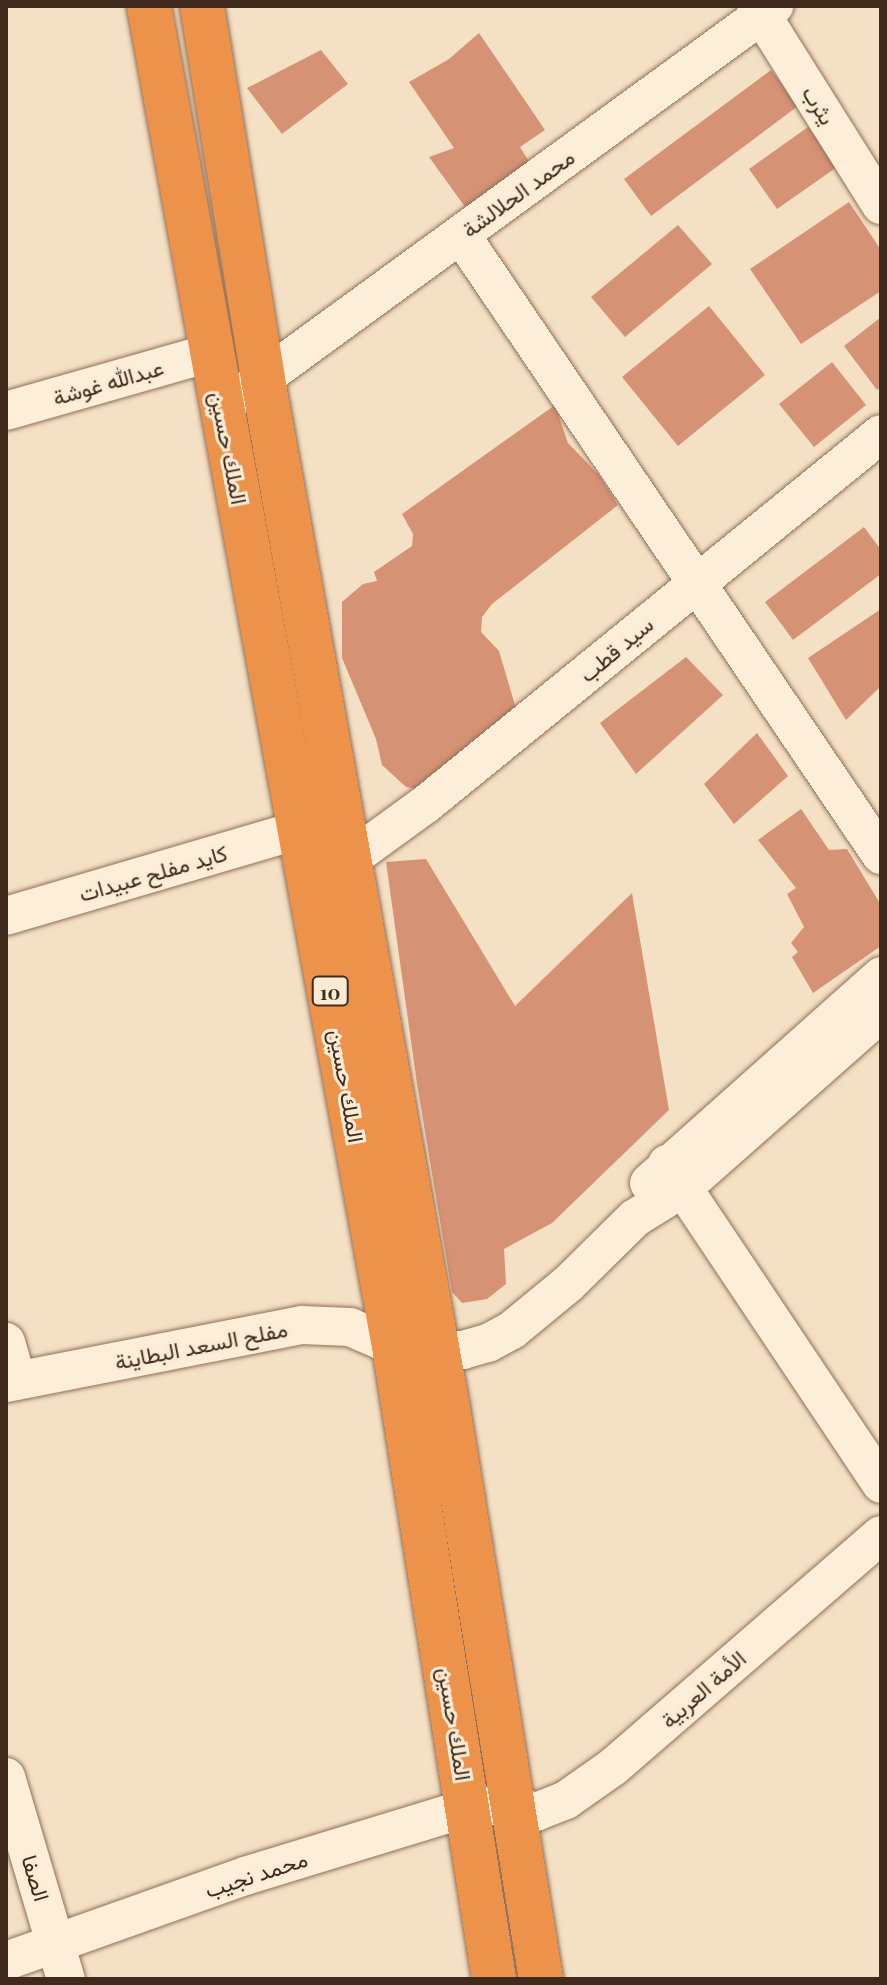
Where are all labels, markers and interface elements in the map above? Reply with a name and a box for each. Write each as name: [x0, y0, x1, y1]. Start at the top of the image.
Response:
street label: يثرب: [797, 81, 841, 129]
street label: محمد الحلالشة: [457, 143, 579, 243]
street label: عبدالله غوشة: [50, 354, 166, 410]
street label: الملك حسين: [205, 389, 253, 507]
street label: سيد قطب: [574, 611, 658, 687]
street label: كايد مفلح عبيدات: [76, 839, 230, 907]
road number: 10: [310, 975, 350, 1007]
street label: الملك حسين: [324, 1027, 370, 1145]
street label: مفلح السعد البطاينة: [112, 1315, 290, 1375]
street label: الأمة العربية: [655, 1645, 751, 1733]
street label: الملك حسين: [433, 1665, 477, 1783]
street label: محمد نجيب: [201, 1845, 311, 1903]
street label: الصفا: [16, 1852, 56, 1904]

